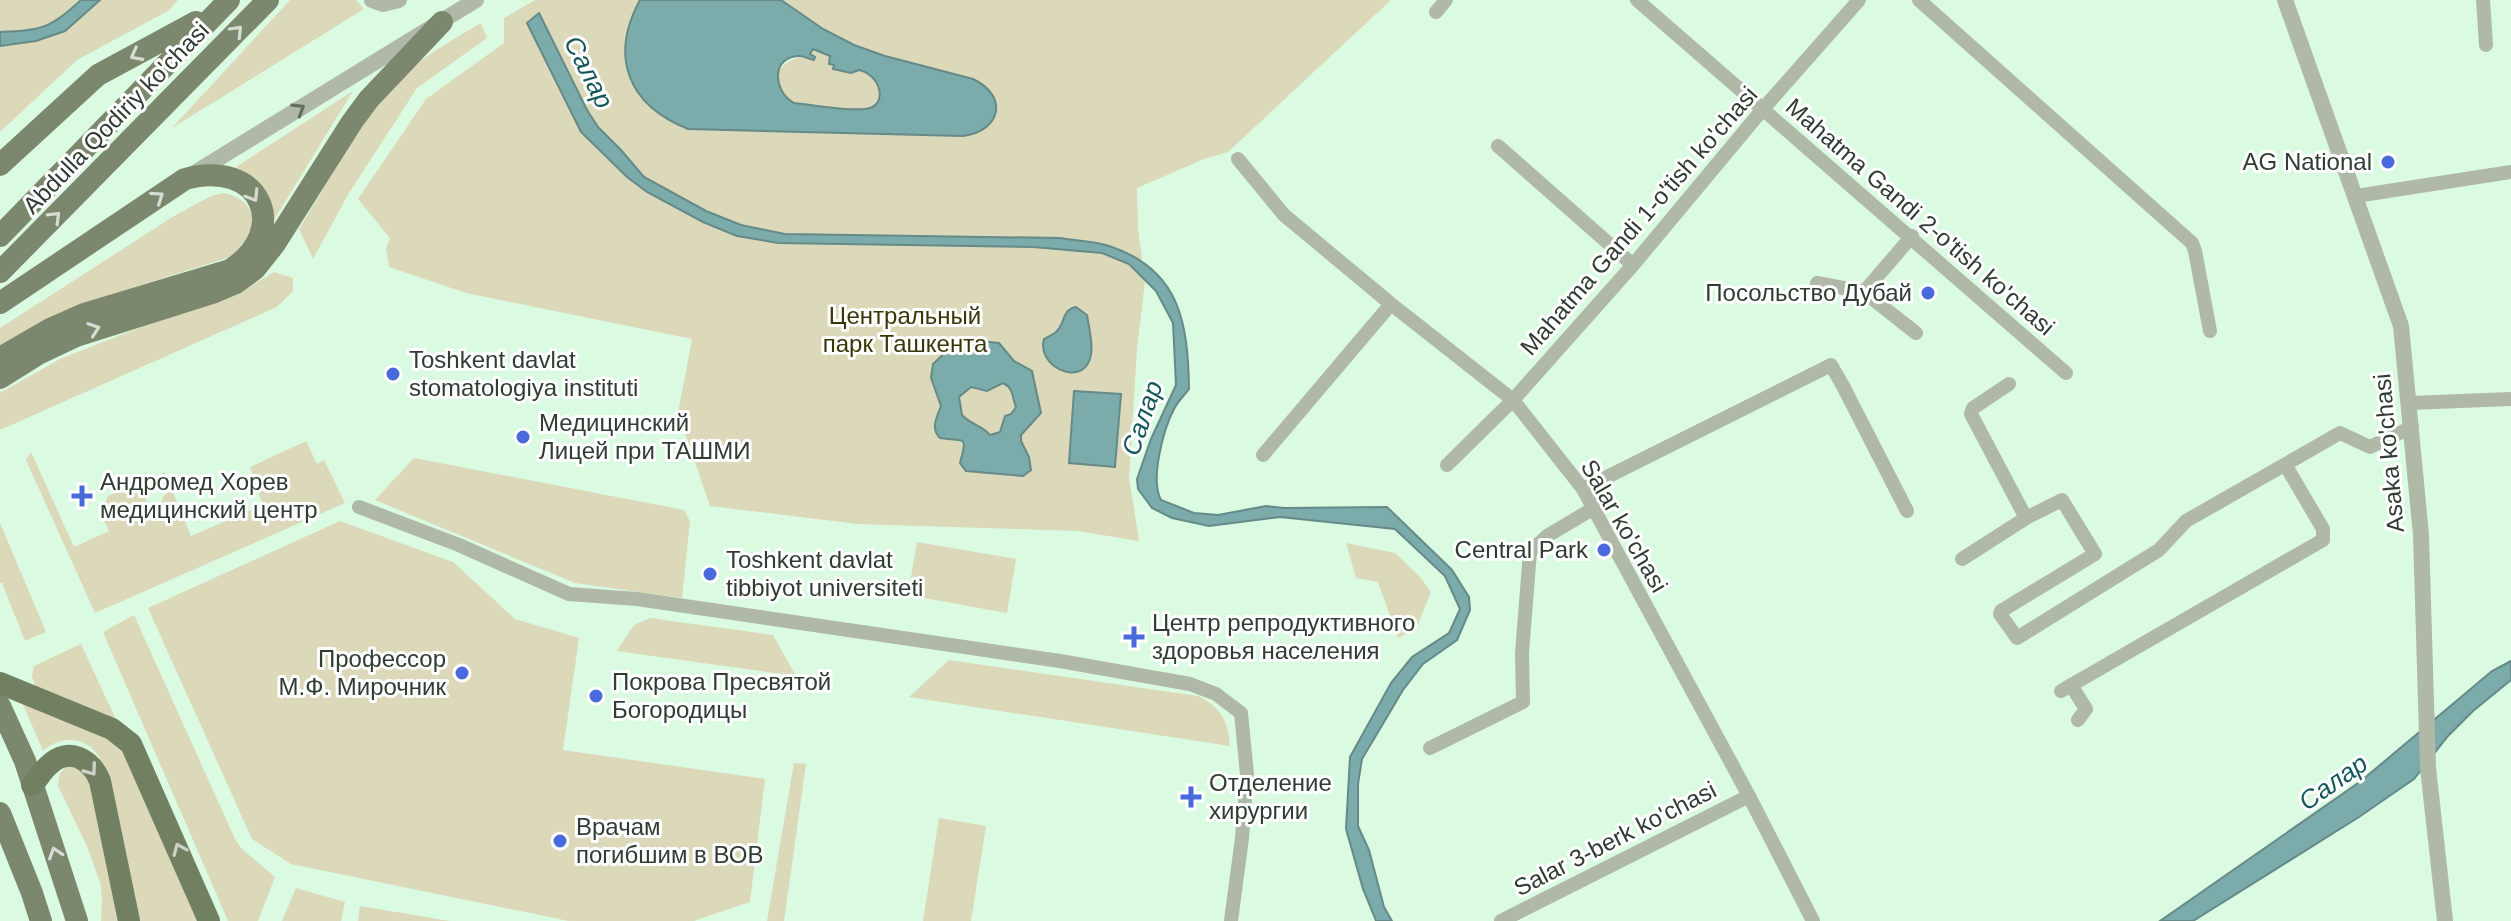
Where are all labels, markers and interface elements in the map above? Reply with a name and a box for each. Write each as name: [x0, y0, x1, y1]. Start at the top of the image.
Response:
street label: Abdulla Qodiriy ko'chasi: [17, 16, 214, 219]
one-way arrow: [228, 26, 242, 40]
water label: Салар: [558, 31, 620, 113]
one-way arrow: [130, 45, 145, 60]
street label: Mahatma Gandi 1-o'tish ko'chasi: [1515, 81, 1763, 360]
street label: Mahatma Gandi 2-o'tish ko'chasi: [1781, 93, 2060, 341]
one-way arrow: [290, 104, 305, 119]
place label: AG National: [2243, 148, 2372, 175]
marker: AG National: [2379, 153, 2397, 171]
one-way arrow: [244, 187, 259, 202]
one-way arrow: [149, 192, 164, 207]
one-way arrow: [46, 212, 60, 226]
place label: Посольство Дубай: [1705, 279, 1912, 306]
marker: Посольство Дубай: [1919, 284, 1937, 302]
park label: Центральный парк Ташкента: [823, 302, 988, 357]
one-way arrow: [86, 323, 100, 339]
place label: Toshkent davlat stomatologiya instituti: [409, 346, 638, 401]
marker: Toshkent davlat stomatologiya instituti: [384, 365, 402, 383]
street label: Asaka ko'chasi: [2368, 373, 2409, 534]
water label: Салар: [1115, 377, 1169, 459]
place label: Медицинский Лицей при ТАШМИ: [539, 409, 751, 464]
marker: Медицинский Лицей при ТАШМИ: [514, 428, 532, 446]
street label: Salar ko'chasi: [1576, 455, 1673, 597]
place label: Андромед Хорев медицинский центр: [100, 468, 318, 523]
marker: Андромед Хорев медицинский центр: [71, 485, 93, 507]
place label: Central Park: [1455, 536, 1589, 563]
marker: Central Park: [1595, 541, 1613, 559]
place label: Toshkent davlat tibbiyot universiteti: [726, 546, 923, 601]
marker: Toshkent davlat tibbiyot universiteti: [701, 565, 719, 583]
place label: Центр репродуктивного здоровья населения: [1152, 609, 1415, 664]
marker: Центр репродуктивного здоровья населения: [1123, 626, 1145, 648]
place label: Профессор М.Ф. Мирочник: [279, 645, 446, 700]
marker: Профессор М.Ф. Мирочник: [453, 664, 471, 682]
place label: Покрова Пресвятой Богородицы: [612, 668, 831, 723]
marker: Покрова Пресвятой Богородицы: [587, 687, 605, 705]
water label: Салар: [2293, 748, 2373, 816]
one-way arrow: [81, 761, 96, 776]
place label: Отделение хирургии: [1209, 769, 1332, 824]
street label: Salar 3-berk ko'chasi: [1509, 776, 1720, 901]
marker: Отделение хирургии: [1180, 786, 1202, 808]
place label: Врачам погибшим в ВОВ: [576, 813, 763, 868]
marker: Врачам погибшим в ВОВ: [551, 832, 569, 850]
one-way arrow: [172, 843, 188, 857]
one-way arrow: [49, 847, 65, 861]

